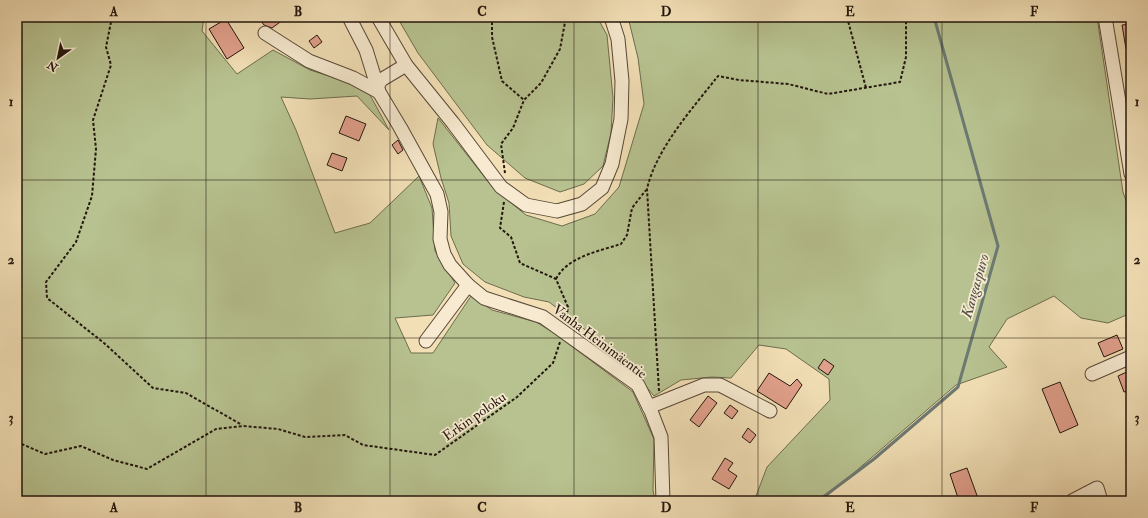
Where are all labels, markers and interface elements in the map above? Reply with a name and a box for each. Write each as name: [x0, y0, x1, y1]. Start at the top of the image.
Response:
text: A: [109, 4, 119, 20]
text: B: [294, 4, 302, 20]
text: C: [477, 4, 487, 20]
text: D: [661, 4, 672, 20]
text: E: [845, 4, 855, 20]
text: F: [1030, 4, 1039, 20]
north arrow: [38, 38, 78, 78]
text: N: [44, 57, 61, 75]
text: 1: [9, 94, 14, 110]
text: 1: [1135, 94, 1140, 110]
text: 2: [8, 252, 15, 268]
water label: Kangaspuro: [957, 252, 994, 321]
text: 2: [1134, 252, 1141, 268]
street label: Vanha Heinimäentie: [549, 301, 650, 382]
street label: Erkin poloku: [439, 388, 510, 445]
text: 3: [9, 410, 14, 426]
text: 3: [1135, 410, 1140, 426]
text: A: [109, 500, 119, 516]
text: B: [294, 500, 302, 516]
text: C: [477, 500, 487, 516]
text: D: [661, 500, 672, 516]
text: E: [845, 500, 855, 516]
text: F: [1030, 500, 1039, 516]

